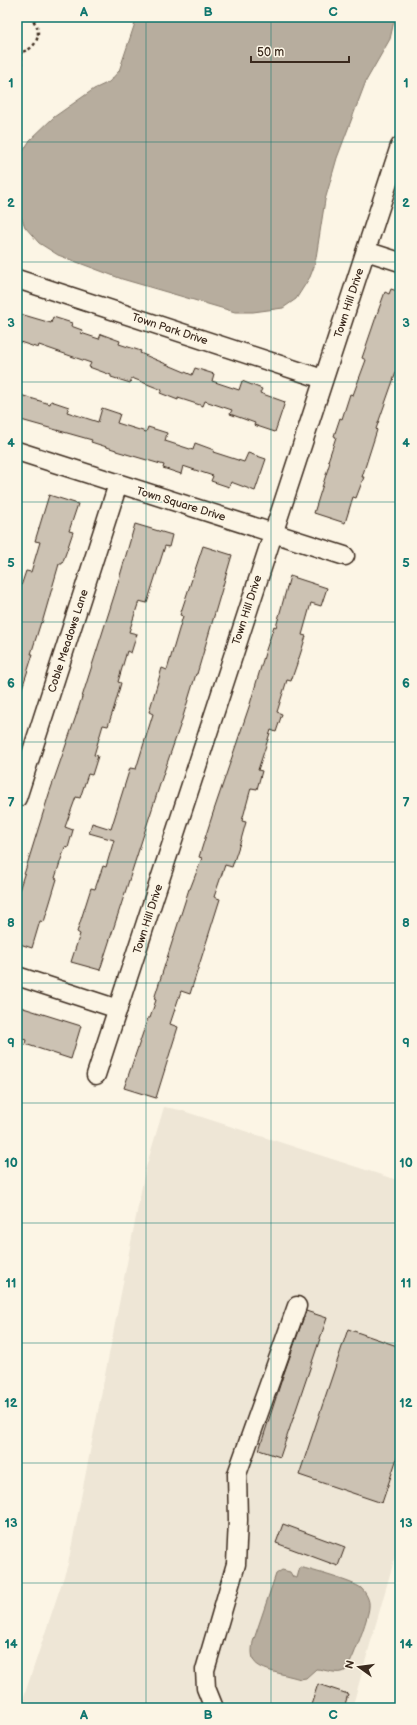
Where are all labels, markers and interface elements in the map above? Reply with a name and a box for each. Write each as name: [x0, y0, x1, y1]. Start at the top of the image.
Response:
text: A: [79, 4, 88, 20]
text: B: [203, 4, 213, 20]
text: C: [328, 4, 338, 20]
scale bar: [251, 38, 349, 64]
text: 50 m: [257, 45, 284, 60]
text: 1: [8, 75, 14, 91]
text: 1: [403, 75, 409, 91]
text: 2: [7, 195, 15, 211]
text: 2: [402, 195, 410, 211]
street label: Town Hill Drive: [332, 266, 367, 340]
street label: Town Park Drive: [130, 311, 210, 348]
text: 3: [7, 315, 15, 331]
text: 3: [402, 315, 410, 331]
text: 4: [7, 435, 15, 451]
text: 4: [402, 435, 410, 451]
street label: Town Square Drive: [135, 484, 228, 524]
text: 5: [7, 555, 15, 571]
text: 5: [402, 555, 410, 571]
street label: Town Hill Drive: [230, 573, 265, 647]
street label: Coble Meadows Lane: [45, 587, 91, 694]
text: 6: [7, 675, 15, 691]
text: 6: [402, 675, 410, 691]
text: 7: [7, 795, 15, 811]
text: 7: [402, 795, 410, 811]
street label: Town Hill Drive: [131, 882, 166, 956]
text: 8: [7, 915, 15, 931]
text: 8: [402, 915, 410, 931]
text: 9: [7, 1035, 15, 1051]
text: 9: [402, 1035, 410, 1051]
text: 10: [4, 1155, 18, 1171]
text: 10: [399, 1155, 413, 1171]
text: 11: [6, 1275, 16, 1291]
text: 11: [401, 1275, 411, 1291]
text: 12: [4, 1395, 18, 1411]
text: 12: [399, 1395, 413, 1411]
text: 13: [4, 1515, 18, 1531]
text: 13: [399, 1515, 413, 1531]
text: 14: [4, 1636, 18, 1652]
text: 14: [399, 1636, 413, 1652]
north arrow: [339, 1647, 379, 1687]
text: N: [342, 1659, 357, 1670]
text: A: [79, 1707, 88, 1723]
text: B: [203, 1707, 213, 1723]
text: C: [328, 1707, 338, 1723]

